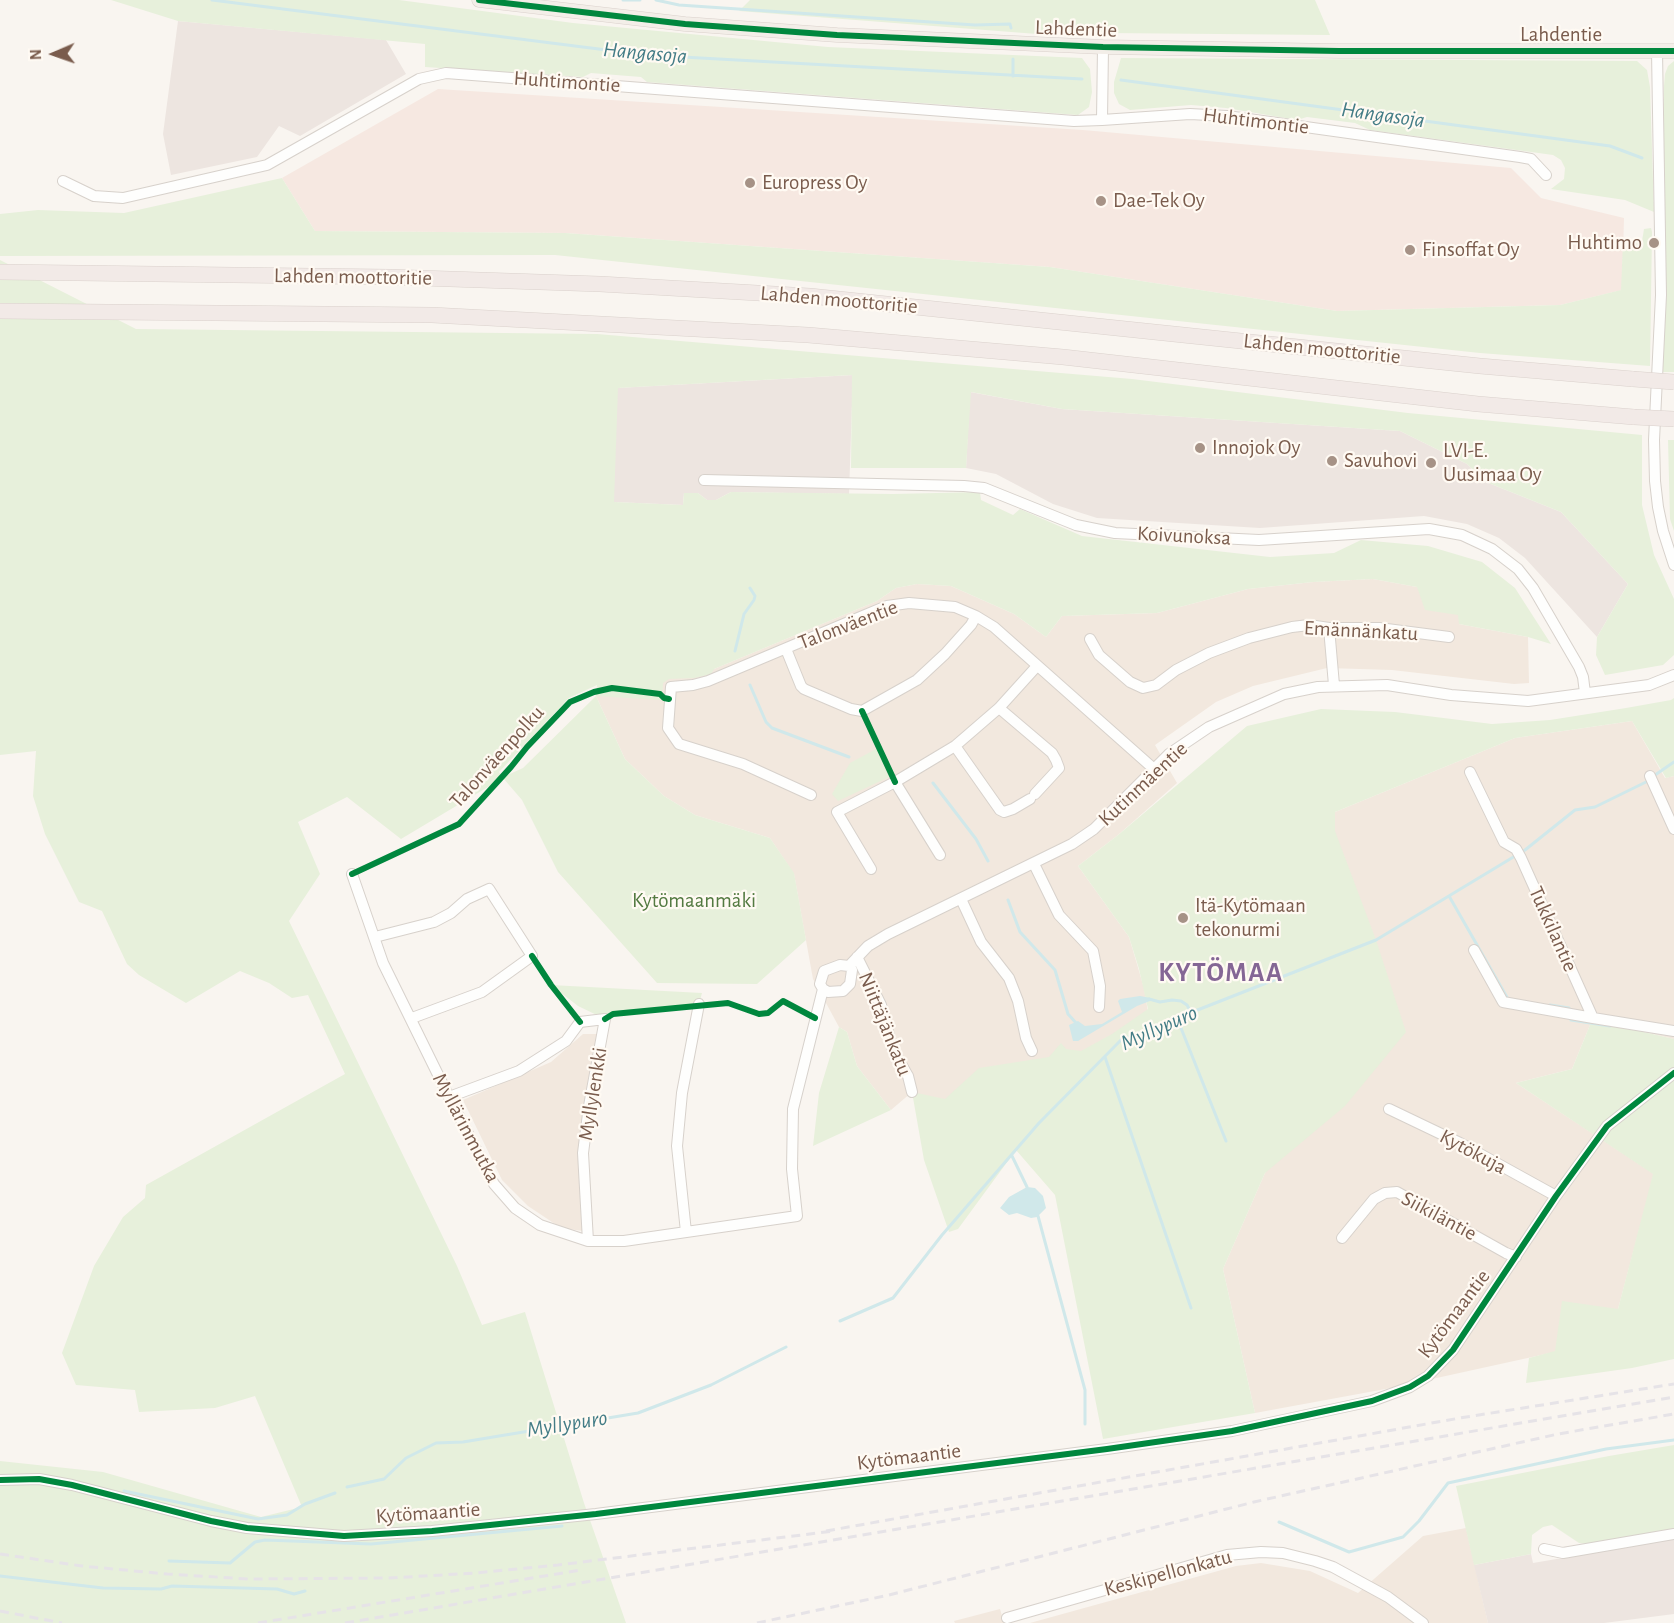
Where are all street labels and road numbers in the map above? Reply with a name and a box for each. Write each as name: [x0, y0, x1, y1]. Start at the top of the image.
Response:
street label: Lahdentie: [1034, 15, 1118, 43]
street label: Lahdentie: [1520, 22, 1602, 48]
street label: Huhtimontie: [513, 66, 621, 98]
street label: Huhtimontie: [1201, 102, 1311, 140]
street label: Lahden moottoritie: [274, 263, 432, 291]
street label: Lahden moottoritie: [759, 281, 919, 319]
street label: Lahden moottoritie: [1242, 328, 1402, 370]
street label: Koivunoksa: [1136, 521, 1232, 551]
street label: Talonväentie: [795, 595, 901, 655]
street label: Emännänkatu: [1303, 615, 1419, 647]
street label: Talonväenpolku: [444, 700, 550, 814]
street label: Kutinmäentie: [1093, 736, 1193, 832]
street label: Tukkilantie: [1523, 882, 1583, 976]
street label: Niittäjänkatu: [853, 968, 917, 1080]
street label: Myllylenkki: [573, 1045, 613, 1143]
street label: Myllärinmutka: [427, 1069, 505, 1187]
street label: Kytökuja: [1435, 1124, 1511, 1180]
street label: Siikiläntie: [1397, 1186, 1481, 1246]
street label: Kytömaantie: [1412, 1265, 1496, 1363]
street label: Kytömaantie: [856, 1438, 962, 1476]
street label: Kytömaantie: [375, 1497, 481, 1529]
street label: Keskipellonkatu: [1101, 1544, 1235, 1602]

